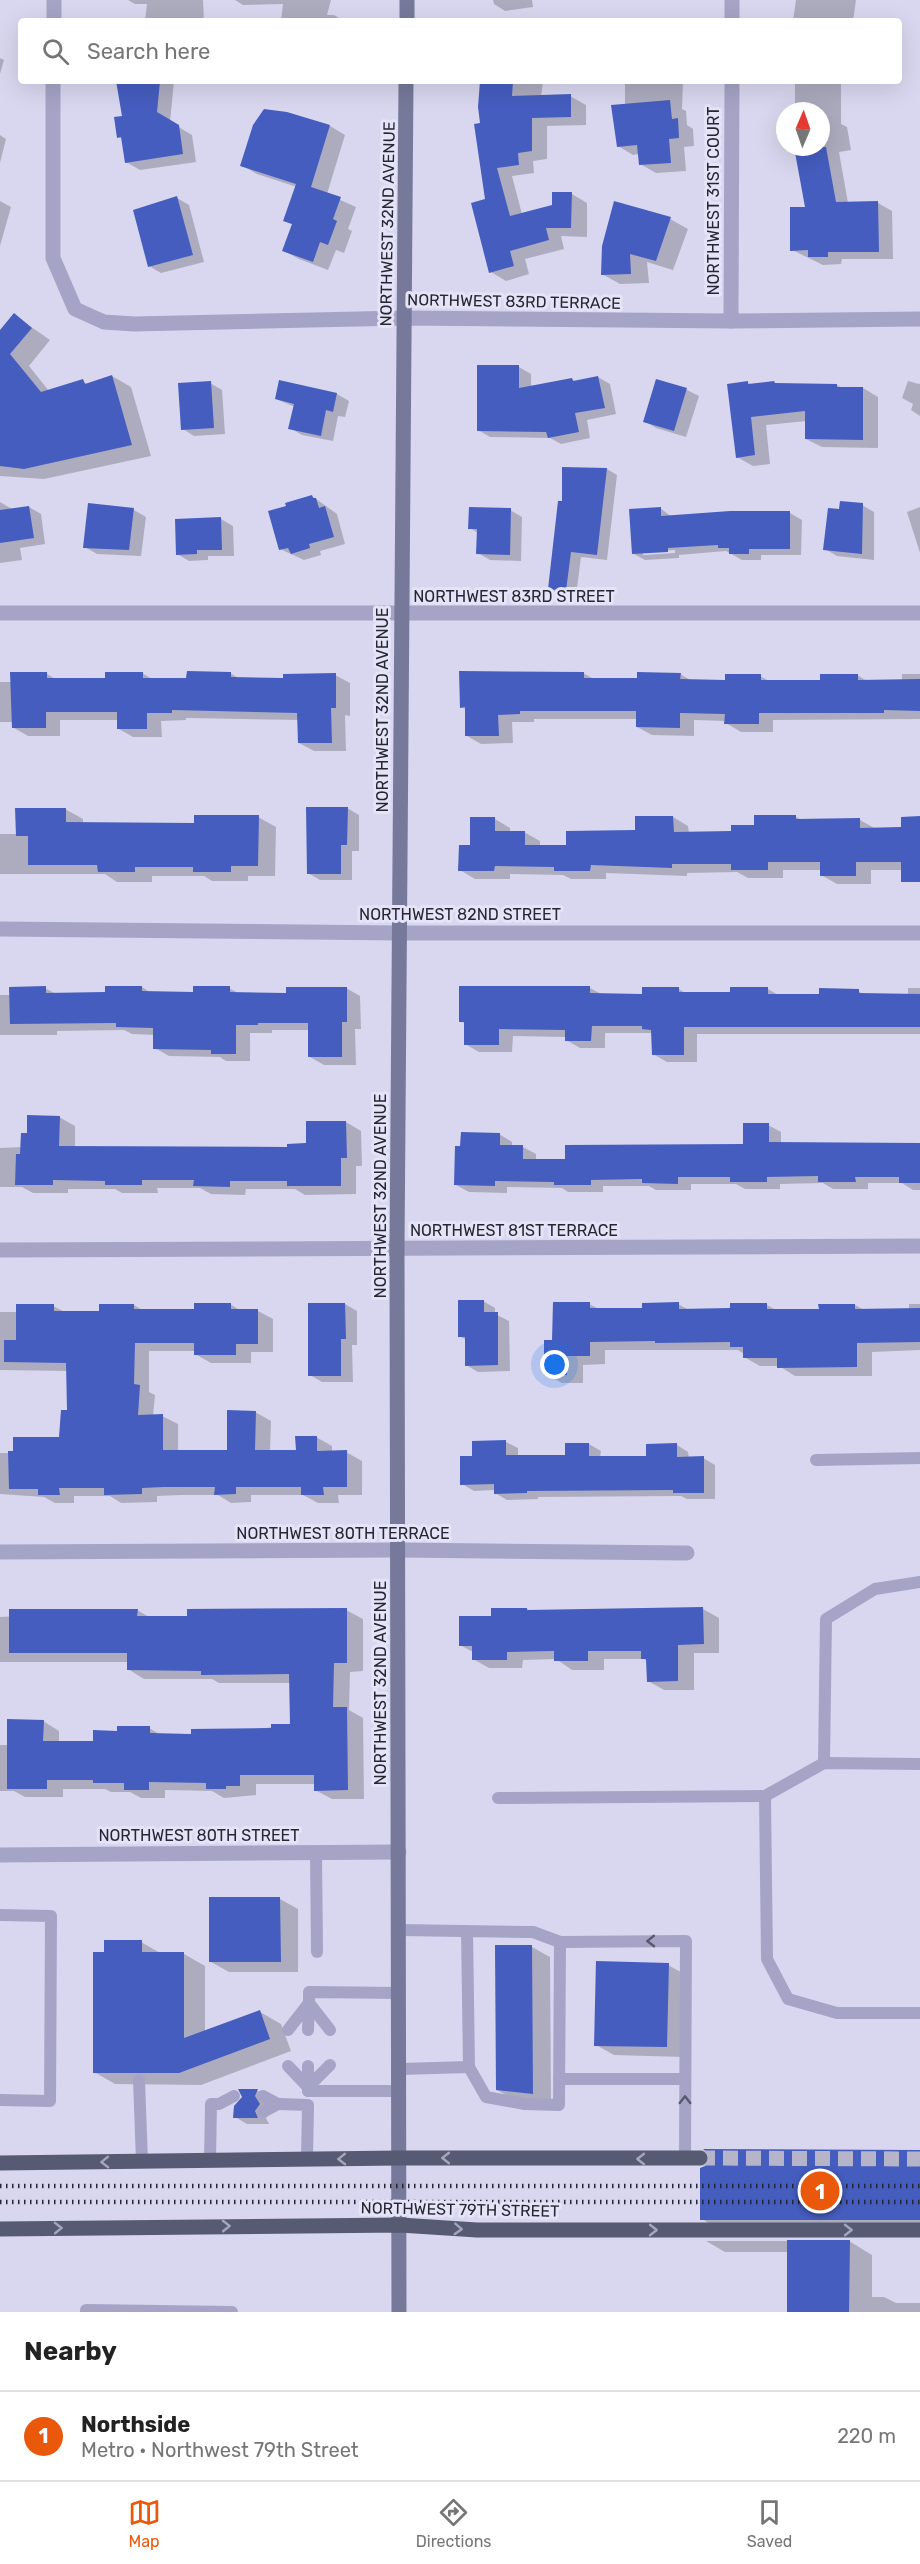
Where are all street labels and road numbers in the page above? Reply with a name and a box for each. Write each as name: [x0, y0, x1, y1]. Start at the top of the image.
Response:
street label: NORTHWEST 31ST COURT: [704, 106, 723, 296]
street label: NORTHWEST 32ND AVENUE: [376, 121, 399, 327]
street label: NORTHWEST 83RD TERRACE: [407, 290, 621, 313]
street label: NORTHWEST 83RD STREET: [413, 587, 615, 606]
street label: NORTHWEST 32ND AVENUE: [373, 608, 392, 812]
street label: NORTHWEST 82ND STREET: [359, 905, 561, 924]
street label: NORTHWEST 32ND AVENUE: [371, 1094, 390, 1298]
street label: NORTHWEST 81ST TERRACE: [410, 1221, 618, 1240]
street label: NORTHWEST 80TH TERRACE: [236, 1524, 450, 1543]
street label: NORTHWEST 32ND AVENUE: [371, 1581, 390, 1785]
street label: NORTHWEST 80TH STREET: [98, 1826, 300, 1845]
street label: NORTHWEST 79TH STREET: [361, 2198, 559, 2221]

